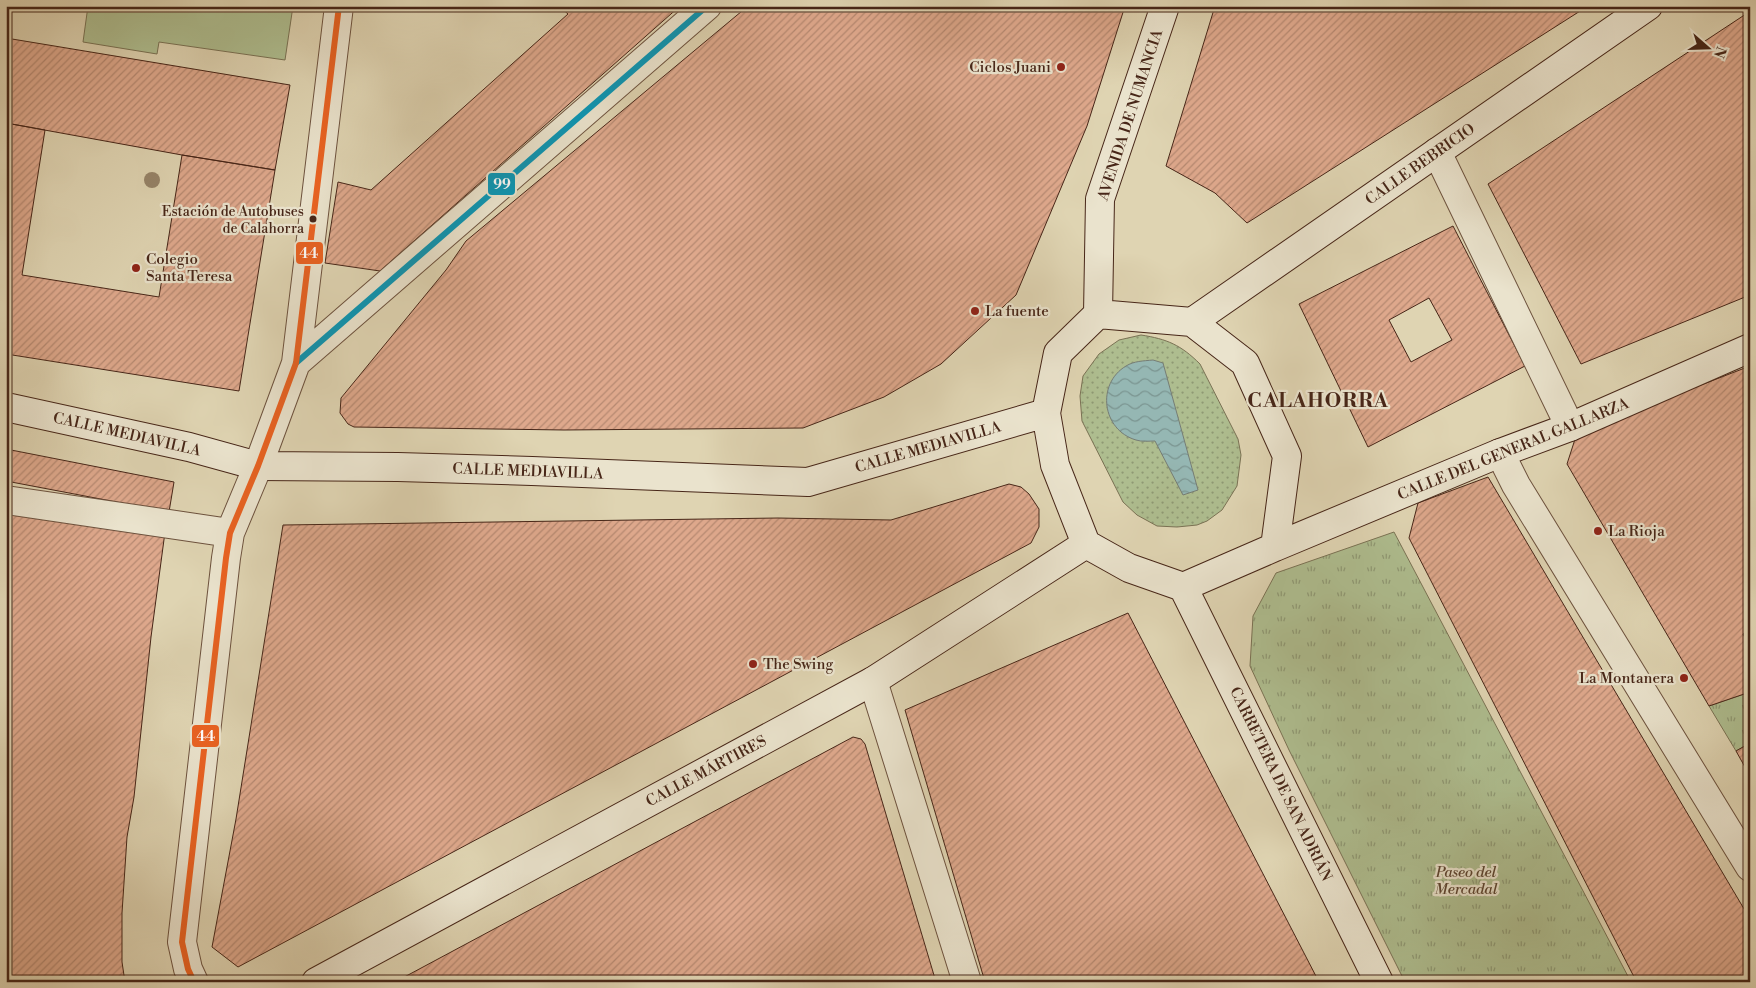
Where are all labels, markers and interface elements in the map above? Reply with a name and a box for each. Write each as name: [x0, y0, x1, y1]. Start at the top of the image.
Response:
north arrow: [1684, 22, 1734, 72]
street label: AVENIDA DE NUMANCIA: [1093, 26, 1167, 204]
text: N: [1709, 44, 1730, 60]
place label: Ciclos Juani: [969, 58, 1051, 77]
marker: Ciclos Juani: [1055, 61, 1067, 73]
street label: CALLE BEBRICIO: [1362, 119, 1479, 209]
line badge: 99: [487, 172, 516, 196]
text: 99: [493, 176, 511, 194]
place label: Estación de Autobuses de Calahorra: [162, 203, 305, 238]
marker: Estación de Autobuses de Calahorra: [308, 214, 318, 224]
line badge: 44: [295, 241, 324, 265]
text: 44: [300, 245, 318, 263]
place label: Colegio Santa Teresa: [146, 250, 233, 286]
marker: Colegio Santa Teresa: [130, 262, 142, 274]
place label: La fuente: [985, 302, 1049, 321]
marker: La fuente: [969, 305, 981, 317]
district label: CALAHORRA: [1247, 389, 1389, 414]
street label: CALLE DEL GENERAL GALLARZA: [1395, 394, 1632, 505]
street label: CALLE MEDIAVILLA: [51, 408, 203, 461]
street label: CALLE MEDIAVILLA: [853, 417, 1004, 477]
street label: CALLE MEDIAVILLA: [452, 459, 604, 484]
place label: La Rioja: [1608, 522, 1665, 541]
marker: La Rioja: [1592, 525, 1604, 537]
place label: The Swing: [763, 655, 833, 674]
marker: The Swing: [747, 658, 759, 670]
place label: La Montanera: [1579, 669, 1674, 688]
marker: La Montanera: [1678, 672, 1690, 684]
street label: CARRETERA DE SAN ADRIÁN: [1225, 684, 1337, 884]
line badge: 44: [191, 724, 220, 748]
text: 44: [197, 728, 215, 746]
street label: CALLE MÁRTIRES: [642, 731, 770, 811]
park label: Paseo del Mercadal: [1434, 863, 1498, 899]

